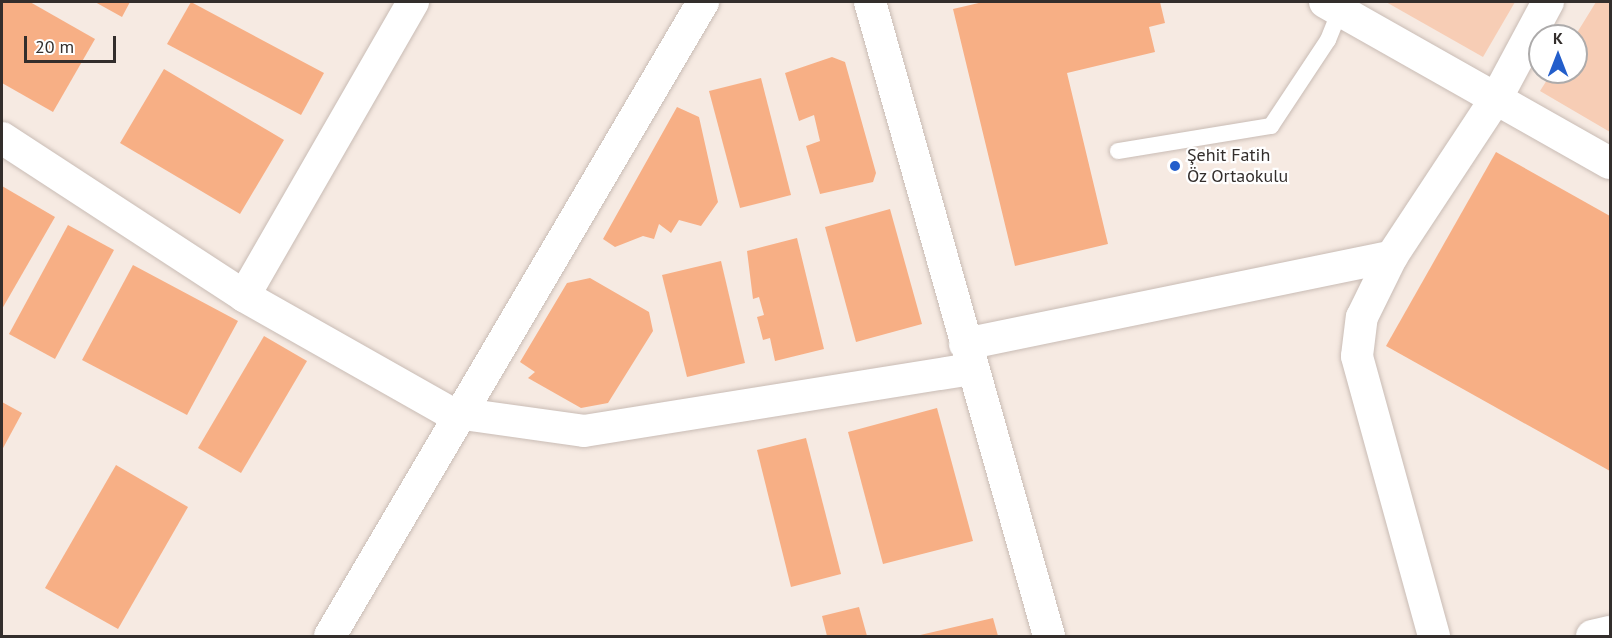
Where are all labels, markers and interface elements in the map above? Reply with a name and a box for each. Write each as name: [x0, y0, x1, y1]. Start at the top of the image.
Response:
scale bar: [27, 24, 118, 62]
north arrow: [1528, 24, 1588, 84]
text: K: [1553, 28, 1563, 48]
text: 20 m: [35, 35, 74, 58]
place label: Şehit Fatih Öz Ortaokulu: [1187, 145, 1289, 188]
marker: Şehit Fatih Öz Ortaokulu: [1168, 159, 1182, 173]

